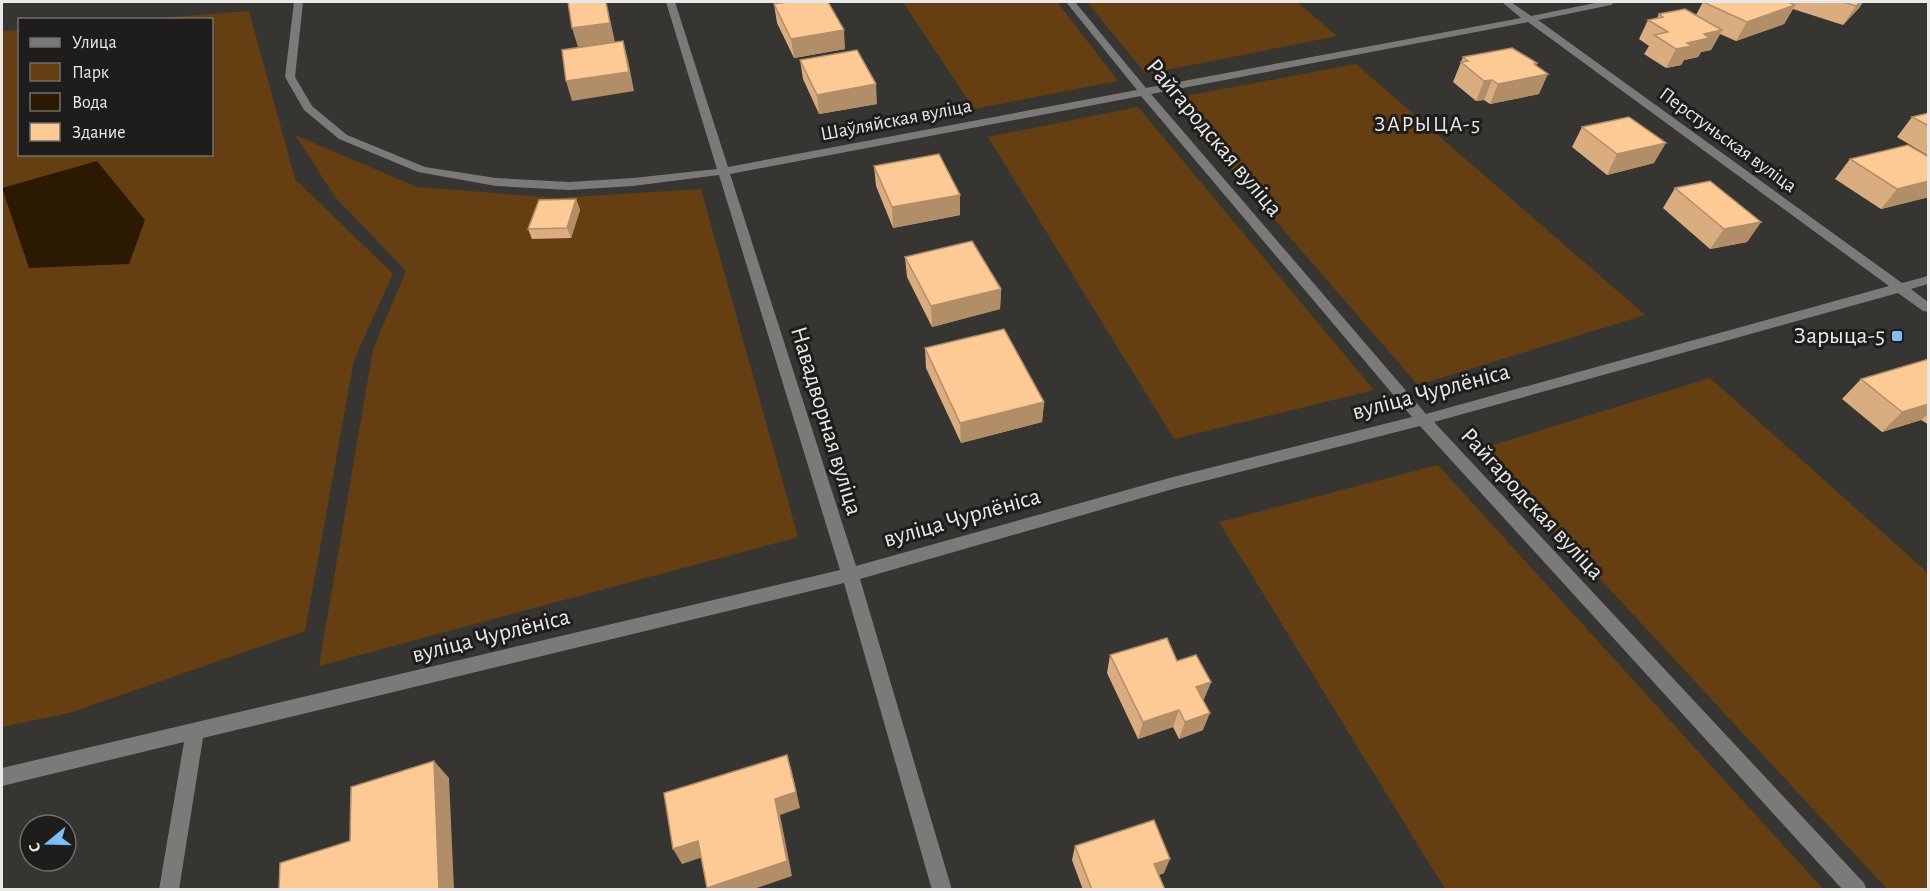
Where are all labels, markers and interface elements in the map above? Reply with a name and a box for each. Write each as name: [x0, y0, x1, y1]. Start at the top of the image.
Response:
legend: [18, 18, 213, 156]
text: Улица: [72, 34, 117, 52]
street label: Райгародская вуліца: [1141, 55, 1287, 221]
text: Парк: [72, 64, 110, 82]
street label: Перстуньская вуліца: [1656, 84, 1800, 196]
text: Вода: [72, 94, 108, 112]
street label: Шаўляйская вуліца: [819, 96, 973, 144]
district label: ЗАРЫЦА-5: [1374, 113, 1482, 135]
text: Здание: [72, 124, 126, 142]
street label: Навадворная вуліца: [786, 324, 866, 518]
place label: Зарыца-5: [1794, 324, 1885, 348]
marker: Зарыца-5: [1890, 329, 1904, 343]
street label: вуліца Чурлёніса: [1350, 359, 1512, 425]
street label: Райгародская вуліца: [1456, 424, 1608, 584]
street label: вуліца Чурлёніса: [881, 484, 1043, 552]
street label: вуліца Чурлёніса: [410, 605, 572, 667]
north arrow: [18, 813, 78, 873]
text: С: [26, 841, 44, 854]

